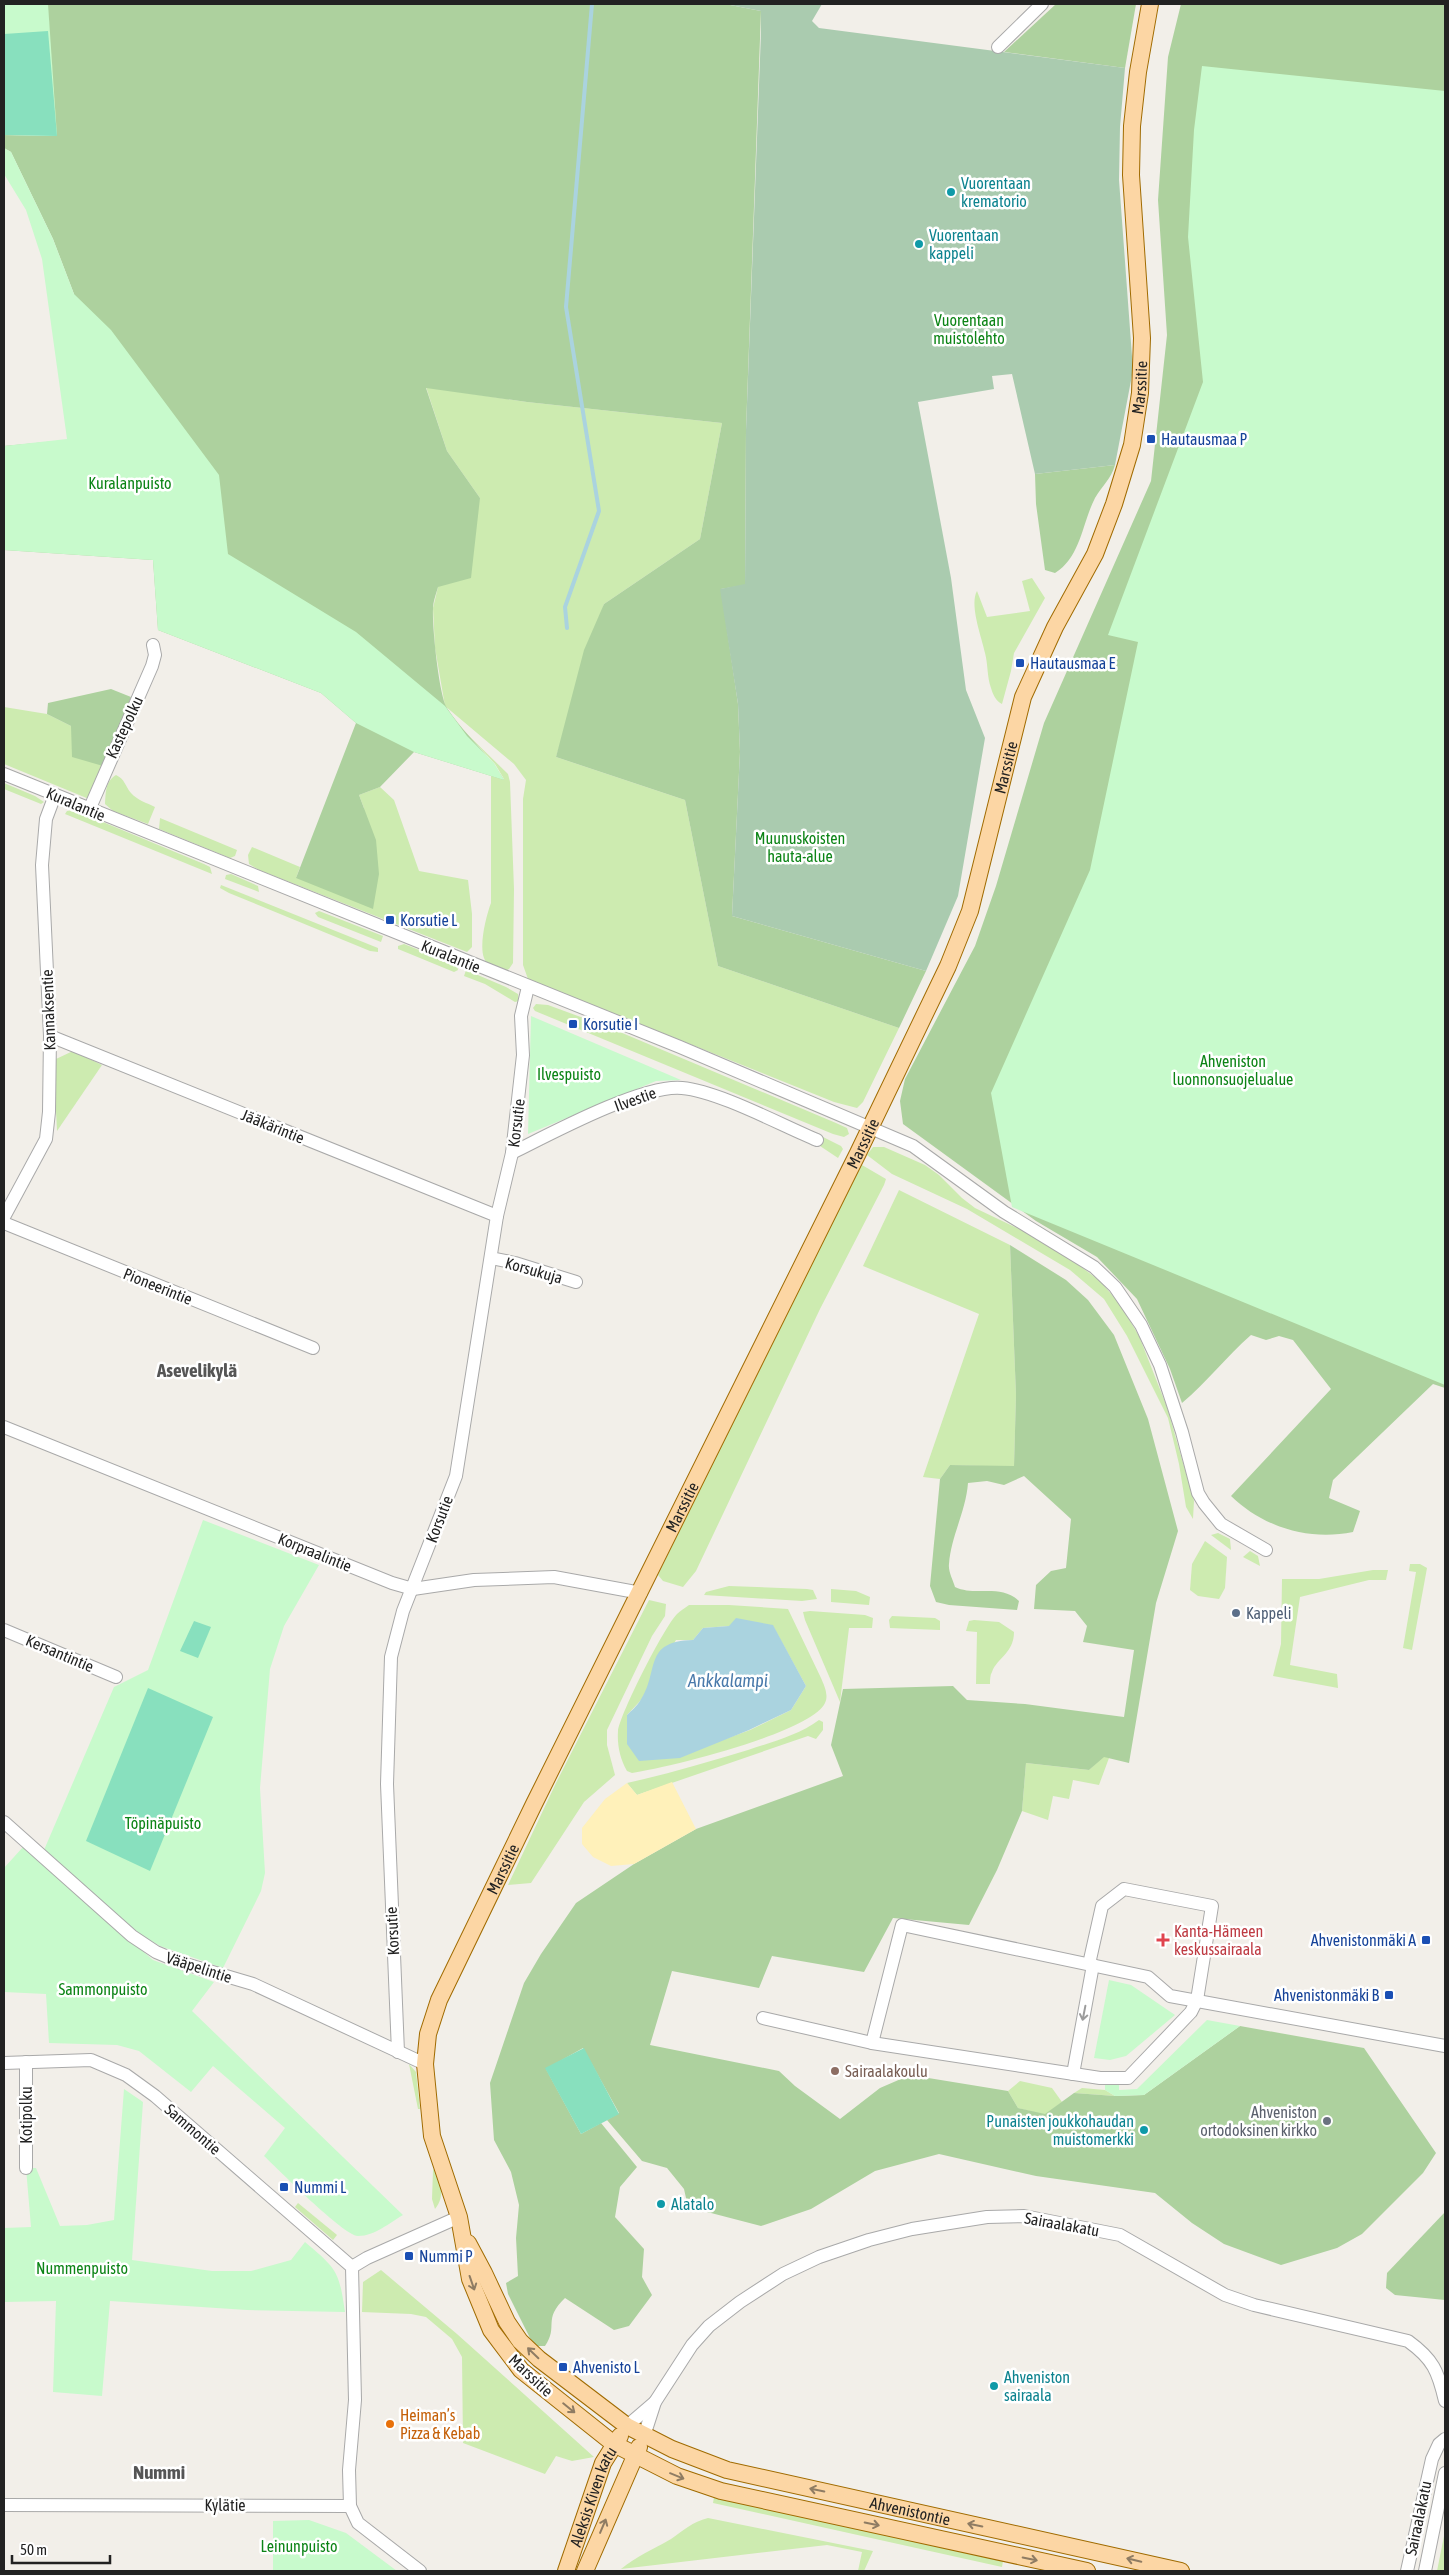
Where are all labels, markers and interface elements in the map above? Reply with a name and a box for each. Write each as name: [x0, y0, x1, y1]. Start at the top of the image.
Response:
place label: Vuorentaan krematorio: [961, 174, 1031, 210]
marker: Vuorentaan krematorio: [945, 186, 957, 198]
place label: Vuorentaan kappeli: [929, 226, 999, 263]
marker: Vuorentaan kappeli: [913, 238, 925, 250]
park label: Vuorentaan muistolehto: [933, 311, 1005, 347]
street label: Marssitie: [1128, 361, 1150, 415]
place label: Hautausmaa P: [1161, 430, 1247, 448]
marker: Hautausmaa P: [1145, 433, 1157, 445]
park label: Kuralanpuisto: [88, 474, 172, 493]
place label: Hautausmaa E: [1030, 654, 1115, 672]
marker: Hautausmaa E: [1014, 657, 1026, 669]
street label: Kastepolku: [102, 693, 147, 761]
street label: Marssitie: [990, 739, 1021, 796]
street label: Kuralantie: [44, 784, 108, 824]
park label: Muunuskoisten hauta-alue: [755, 829, 845, 865]
place label: Korsutie L: [400, 911, 458, 929]
marker: Korsutie L: [384, 914, 396, 926]
street label: Kuralantie: [419, 936, 483, 976]
street label: Kannaksentie: [38, 969, 58, 1051]
place label: Korsutie I: [583, 1015, 638, 1033]
marker: Korsutie I: [567, 1018, 579, 1030]
park label: Ahveniston luonnonsuojelualue: [1173, 1052, 1293, 1089]
park label: Ilvespuisto: [537, 1065, 601, 1084]
street label: Ilvestie: [612, 1083, 658, 1115]
street label: Korsutie: [504, 1098, 528, 1148]
street label: Jääkärintie: [239, 1105, 307, 1147]
street label: Marssitie: [843, 1115, 882, 1171]
street label: Korsukuja: [503, 1253, 565, 1288]
street label: Pioneerintie: [121, 1264, 195, 1308]
district label: Asevelikylä: [156, 1359, 237, 1381]
street label: Marssitie: [662, 1479, 702, 1535]
street label: Korsutie: [422, 1493, 456, 1545]
street label: Korpraalintie: [275, 1529, 354, 1576]
place label: Kappeli: [1246, 1604, 1291, 1623]
marker: Kappeli: [1230, 1607, 1242, 1619]
street label: Kersantintie: [23, 1631, 97, 1675]
water label: Ankkalampi: [687, 1670, 768, 1691]
park label: Töpinäpuisto: [125, 1814, 201, 1833]
street label: Marssitie: [483, 1841, 522, 1897]
street label: Korsutie: [382, 1906, 402, 1956]
place label: Kanta-Hämeen keskussairaala: [1174, 1922, 1263, 1958]
place label: Ahvenistonmäki A: [1311, 1931, 1416, 1949]
marker: Kanta-Hämeen keskussairaala: [1156, 1933, 1170, 1947]
marker: Ahvenistonmäki A: [1420, 1934, 1432, 1946]
street label: Vääpelintie: [163, 1948, 234, 1987]
park label: Sammonpuisto: [58, 1980, 148, 1999]
place label: Ahvenistonmäki B: [1274, 1986, 1379, 2004]
marker: Ahvenistonmäki B: [1383, 1989, 1395, 2001]
one-way arrow: [1079, 2005, 1089, 2021]
place label: Sairaalakoulu: [845, 2062, 928, 2080]
marker: Sairaalakoulu: [829, 2065, 841, 2077]
street label: Kotipolku: [17, 2086, 36, 2144]
street label: Sammontie: [161, 2100, 225, 2158]
place label: Ahveniston ortodoksinen kirkko: [1200, 2103, 1317, 2139]
place label: Punaisten joukkohaudan muistomerkki: [986, 2112, 1134, 2148]
marker: Ahveniston ortodoksinen kirkko: [1321, 2115, 1333, 2127]
marker: Punaisten joukkohaudan muistomerkki: [1138, 2124, 1150, 2136]
place label: Nummi L: [294, 2178, 347, 2196]
marker: Nummi L: [278, 2181, 290, 2193]
place label: Alatalo: [671, 2195, 714, 2213]
marker: Alatalo: [655, 2198, 667, 2210]
street label: Sairaalakatu: [1023, 2209, 1101, 2239]
place label: Nummi P: [419, 2247, 473, 2265]
marker: Nummi P: [403, 2250, 415, 2262]
park label: Nummenpuisto: [36, 2259, 128, 2278]
one-way arrow: [468, 2274, 477, 2290]
one-way arrow: [527, 2347, 539, 2360]
street label: Marssitie: [505, 2350, 557, 2400]
place label: Ahvenisto L: [573, 2358, 641, 2376]
marker: Ahvenisto L: [557, 2361, 569, 2373]
place label: Ahveniston sairaala: [1004, 2368, 1070, 2404]
marker: Ahveniston sairaala: [988, 2380, 1000, 2392]
one-way arrow: [562, 2403, 575, 2414]
place label: Heiman’s Pizza & Kebab: [400, 2406, 480, 2442]
marker: Heiman’s Pizza & Kebab: [384, 2418, 396, 2430]
street label: Aleksis Kiven katu: [566, 2443, 620, 2549]
district label: Nummi: [133, 2461, 185, 2483]
one-way arrow: [669, 2471, 684, 2481]
street label: Sairaalakatu: [1401, 2479, 1435, 2557]
one-way arrow: [809, 2485, 825, 2494]
street label: Ahvenistontie: [868, 2493, 952, 2528]
street label: Kylätie: [204, 2496, 246, 2515]
one-way arrow: [599, 2519, 609, 2534]
one-way arrow: [863, 2520, 879, 2529]
one-way arrow: [968, 2520, 984, 2529]
scale bar: [12, 2532, 110, 2564]
park label: Leinunpuisto: [261, 2537, 338, 2556]
text: 50 m: [20, 2541, 47, 2558]
one-way arrow: [1022, 2555, 1038, 2564]
one-way arrow: [1126, 2555, 1142, 2565]

